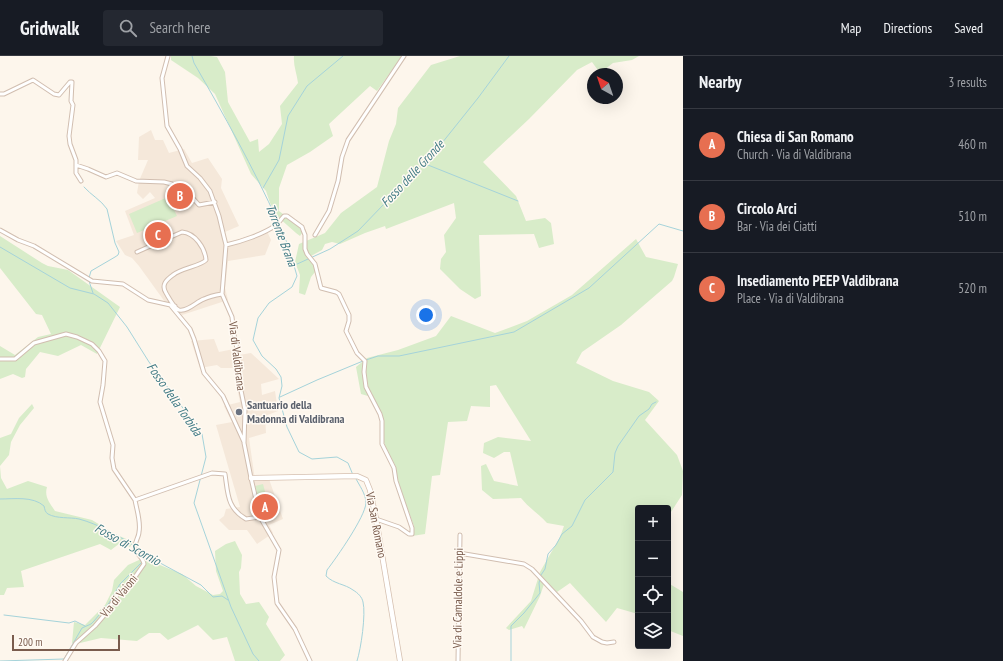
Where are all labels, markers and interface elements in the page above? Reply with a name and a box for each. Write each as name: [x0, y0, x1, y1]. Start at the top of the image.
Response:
search box: [103, 10, 383, 46]
text: Gridwalk: [20, 16, 79, 40]
icon: search: [117, 17, 139, 39]
text: Search here: [149, 18, 210, 37]
text: Map: [841, 19, 861, 37]
text: Directions: [883, 19, 932, 37]
text: Saved: [954, 19, 983, 37]
north arrow: [587, 68, 623, 104]
text: Nearby: [699, 71, 742, 93]
text: 3 results: [948, 74, 987, 91]
text: Chiesa di San Romano: [737, 127, 854, 146]
water label: Fosso delle Gronde: [377, 135, 449, 210]
text: A: [709, 136, 715, 153]
text: 460 m: [958, 136, 987, 153]
text: Church · Via di Valdibrana: [737, 146, 851, 163]
pin: B: [167, 181, 193, 211]
text: Circolo Arci: [737, 199, 797, 218]
water label: Torrente Brana: [262, 201, 302, 270]
text: B: [709, 208, 715, 225]
text: 510 m: [958, 208, 987, 225]
text: Bar · Via dei Ciatti: [737, 218, 817, 235]
pin: C: [145, 220, 171, 250]
text: Insediamento PEEP Valdibrana: [737, 271, 899, 290]
text: C: [709, 280, 715, 297]
text: 520 m: [958, 280, 987, 297]
text: Place · Via di Valdibrana: [737, 290, 844, 307]
your location: [416, 305, 436, 325]
street label: Via di Valdibrana: [226, 320, 249, 391]
water label: Fosso della Torbida: [143, 359, 207, 440]
place label: Santuario della Madonna di Valdibrana: [247, 397, 345, 426]
marker: Santuario della Madonna di Valdibrana: [234, 407, 244, 417]
street label: Via San Romano: [363, 490, 390, 559]
pin: A: [252, 492, 278, 522]
map controls: [635, 505, 671, 649]
button: +: [635, 505, 671, 541]
water label: Fosso di Scornio: [92, 519, 165, 570]
button: −: [635, 541, 671, 577]
street label: Via di Camaldole e Lippi: [449, 548, 466, 649]
street label: Via di Vaioni: [96, 571, 141, 621]
button: locate: [635, 577, 671, 613]
button: layers: [635, 613, 671, 649]
scale bar: [12, 633, 120, 652]
text: 200 m: [18, 635, 42, 649]

